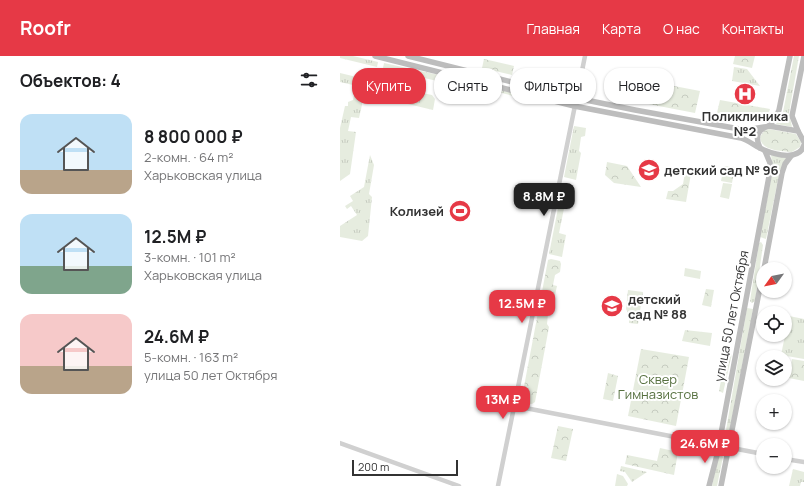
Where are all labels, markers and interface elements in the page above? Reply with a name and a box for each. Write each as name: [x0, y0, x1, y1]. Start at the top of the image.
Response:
text: Roofr: [20, 15, 71, 41]
text: Главная: [527, 19, 580, 38]
text: Карта: [602, 19, 641, 38]
text: О нас: [663, 19, 700, 38]
text: Контакты: [722, 19, 784, 38]
chip: Купить: [352, 68, 426, 104]
chip: Снять: [434, 68, 502, 104]
chip: Фильтры: [510, 68, 596, 104]
chip: Новое: [604, 68, 674, 104]
text: Объектов: 4: [20, 69, 121, 92]
icon: filters: [298, 69, 320, 91]
hospital icon: Поликлиника №2: [732, 81, 758, 107]
place label: Поликлиника №2: [702, 107, 788, 140]
text: 8 800 000 ₽: [144, 125, 243, 148]
icon: home: [52, 130, 100, 178]
text: 2-комн. · 64 m²: [144, 148, 234, 166]
school or university icon: детский сад № 96: [636, 157, 662, 183]
place label: детский сад № 96: [664, 161, 779, 179]
text: Харьковская улица: [144, 166, 262, 184]
pin: 8.8M ₽: [511, 183, 577, 217]
text: 8.8M ₽: [523, 187, 565, 205]
sports icon: Колизей: [447, 198, 473, 224]
place label: Колизей: [390, 202, 444, 220]
text: 12.5M ₽: [144, 225, 206, 248]
icon: home: [52, 230, 100, 278]
text: 3-комн. · 101 m²: [144, 248, 236, 266]
street label: улица 50 лет Октября: [709, 249, 753, 383]
north arrow: [756, 262, 792, 298]
map controls: [756, 262, 792, 474]
text: Харьковская улица: [144, 266, 262, 284]
pin: 12.5M ₽: [485, 290, 559, 324]
place label: детский сад № 88: [628, 290, 687, 323]
school or university icon: детский сад № 88: [599, 293, 625, 319]
text: 12.5M ₽: [498, 294, 546, 312]
button: locate: [756, 306, 792, 342]
text: 24.6M ₽: [144, 325, 209, 348]
icon: home: [52, 330, 100, 378]
text: 5-комн. · 163 m²: [144, 348, 238, 366]
button: layers: [756, 350, 792, 386]
text: улица 50 лет Октября: [144, 366, 277, 384]
park label: Сквер Гимназистов: [618, 370, 698, 403]
pin: 13M ₽: [475, 386, 531, 420]
text: 13M ₽: [485, 390, 521, 408]
button: +: [756, 394, 792, 430]
pin: 24.6M ₽: [668, 430, 742, 464]
text: 24.6M ₽: [680, 434, 730, 452]
button: −: [756, 438, 792, 474]
scale bar: [352, 458, 458, 477]
text: 200 m: [358, 459, 389, 474]

